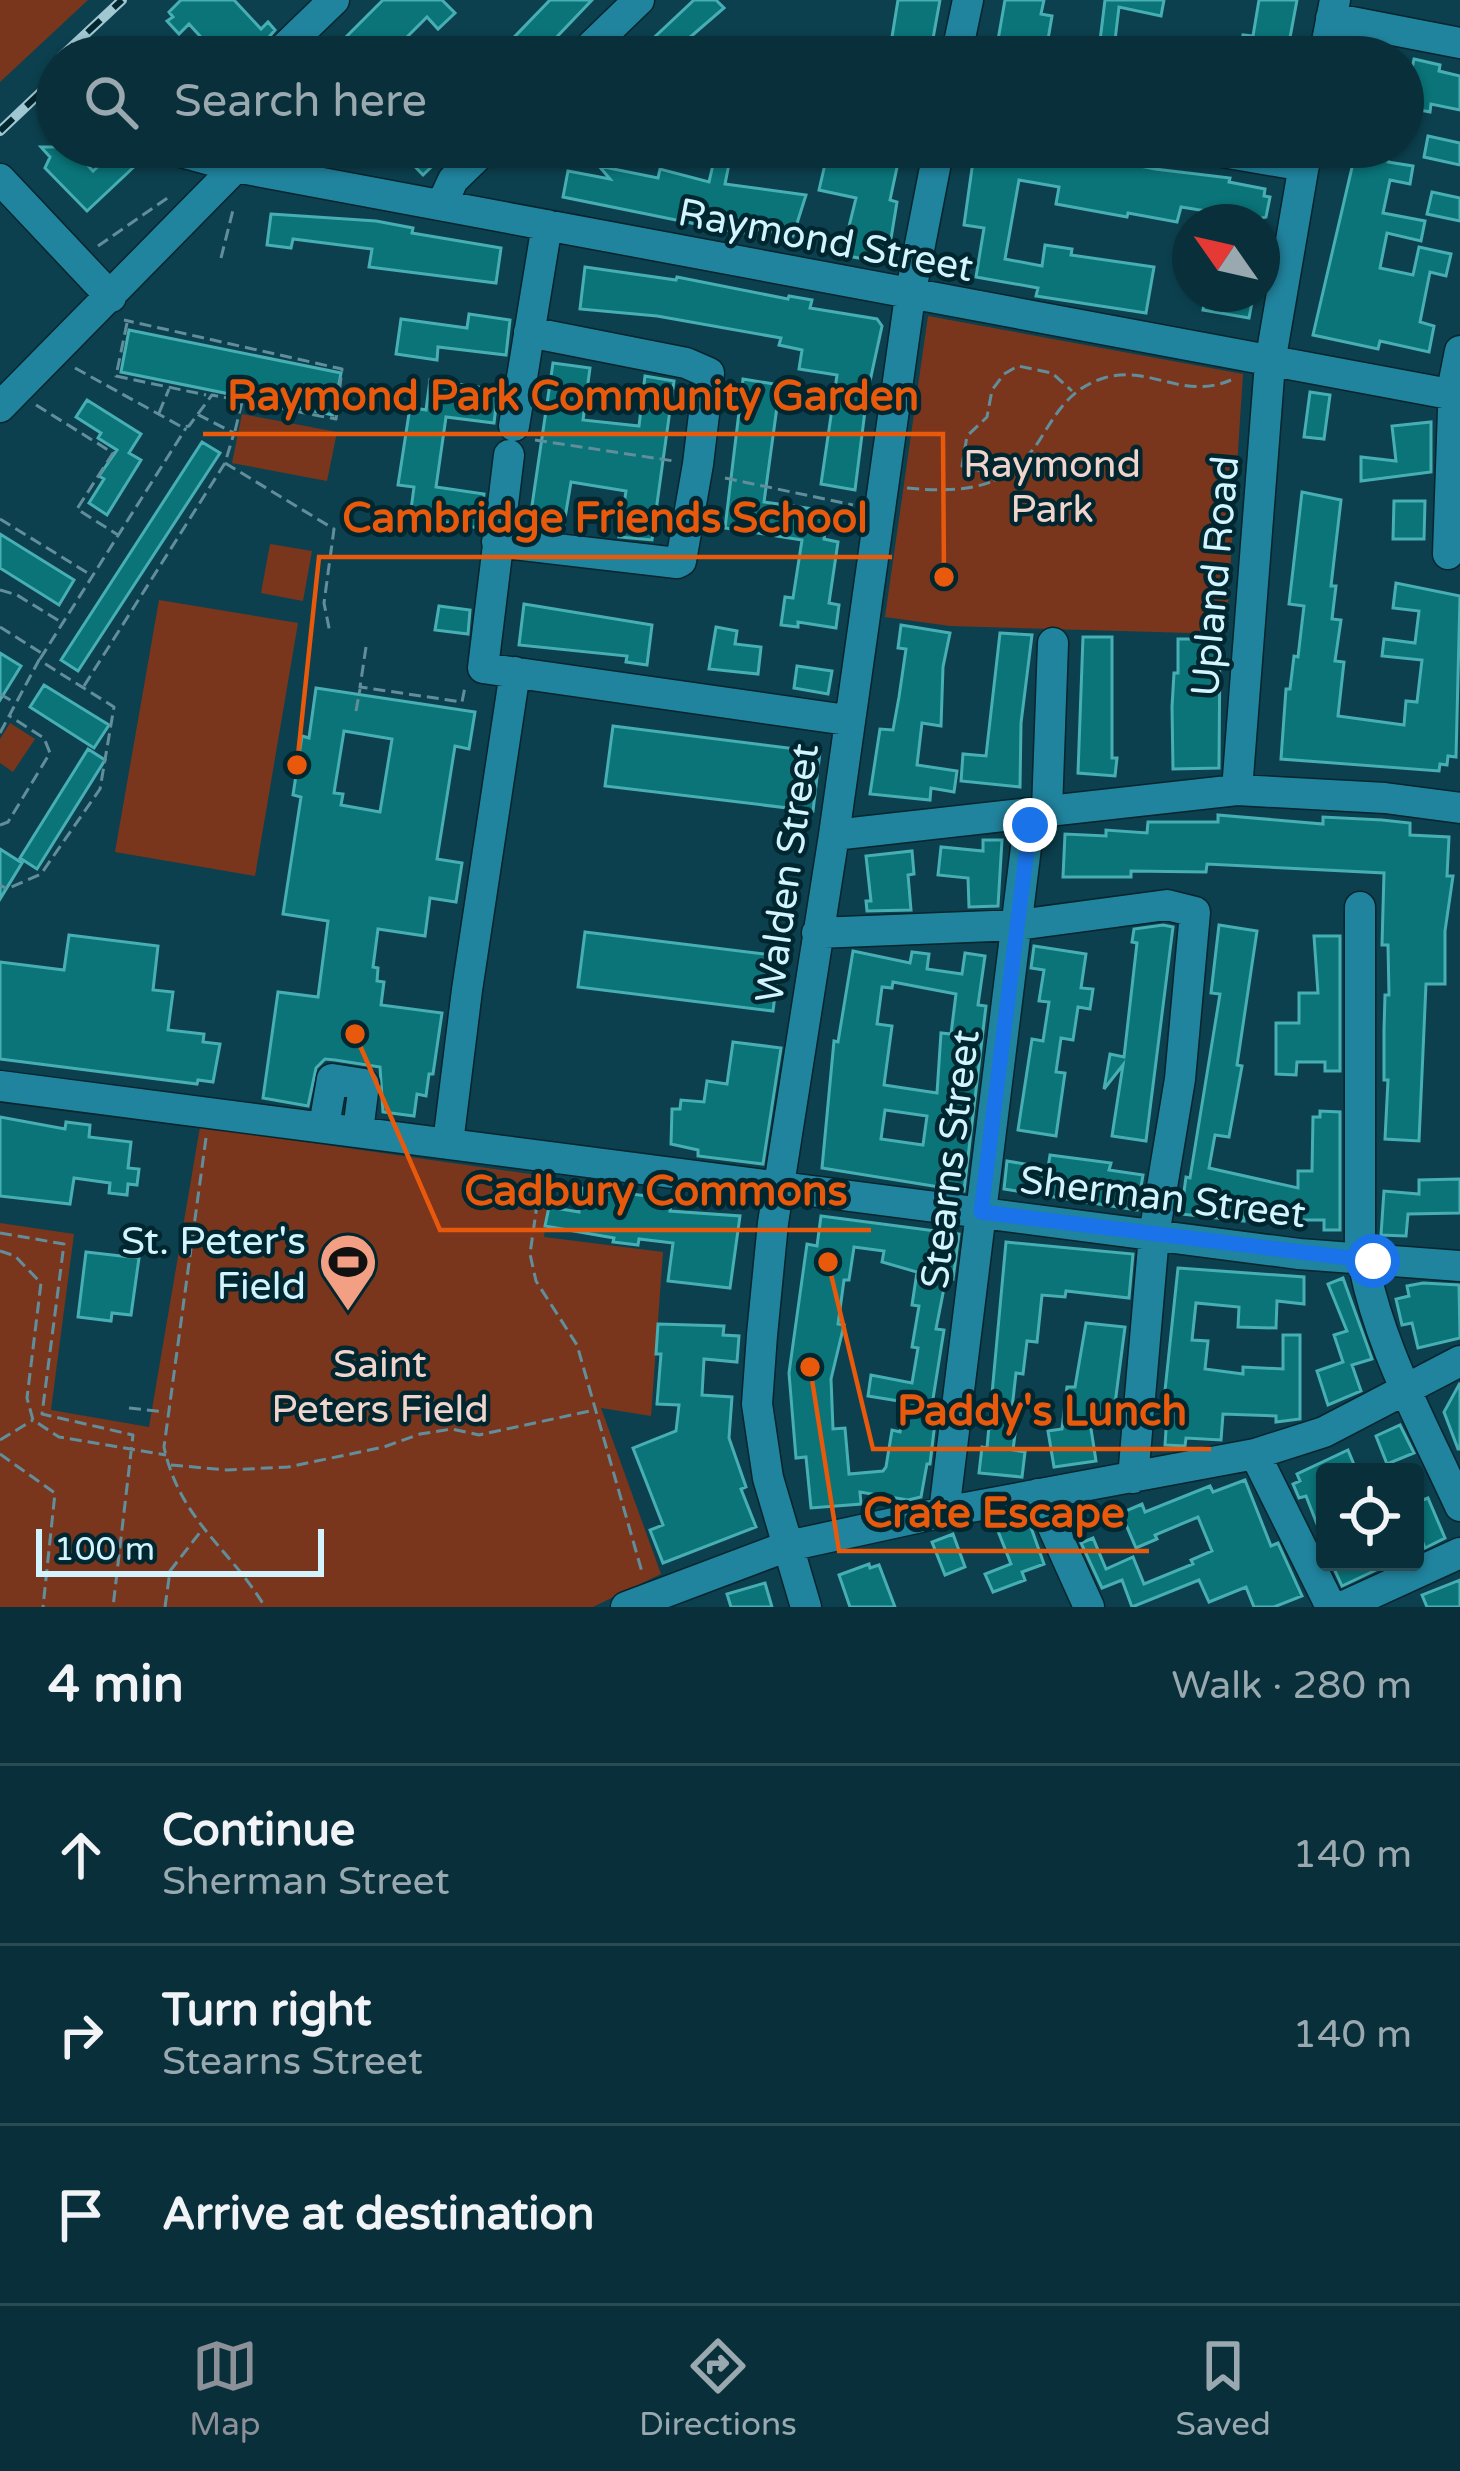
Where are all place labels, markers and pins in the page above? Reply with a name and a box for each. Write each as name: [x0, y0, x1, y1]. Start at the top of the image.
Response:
callout: Raymond Park Community Garden: [203, 356, 943, 434]
callout: Cambridge Friends School: [319, 479, 892, 557]
callout: Cadbury Commons: [440, 1152, 871, 1230]
place label: St. Peter's Field: [121, 1218, 306, 1310]
sports icon: St. Peter's Field: [317, 1231, 379, 1313]
callout: Paddy's Lunch: [873, 1371, 1211, 1449]
callout: Crate Escape: [839, 1473, 1149, 1551]

